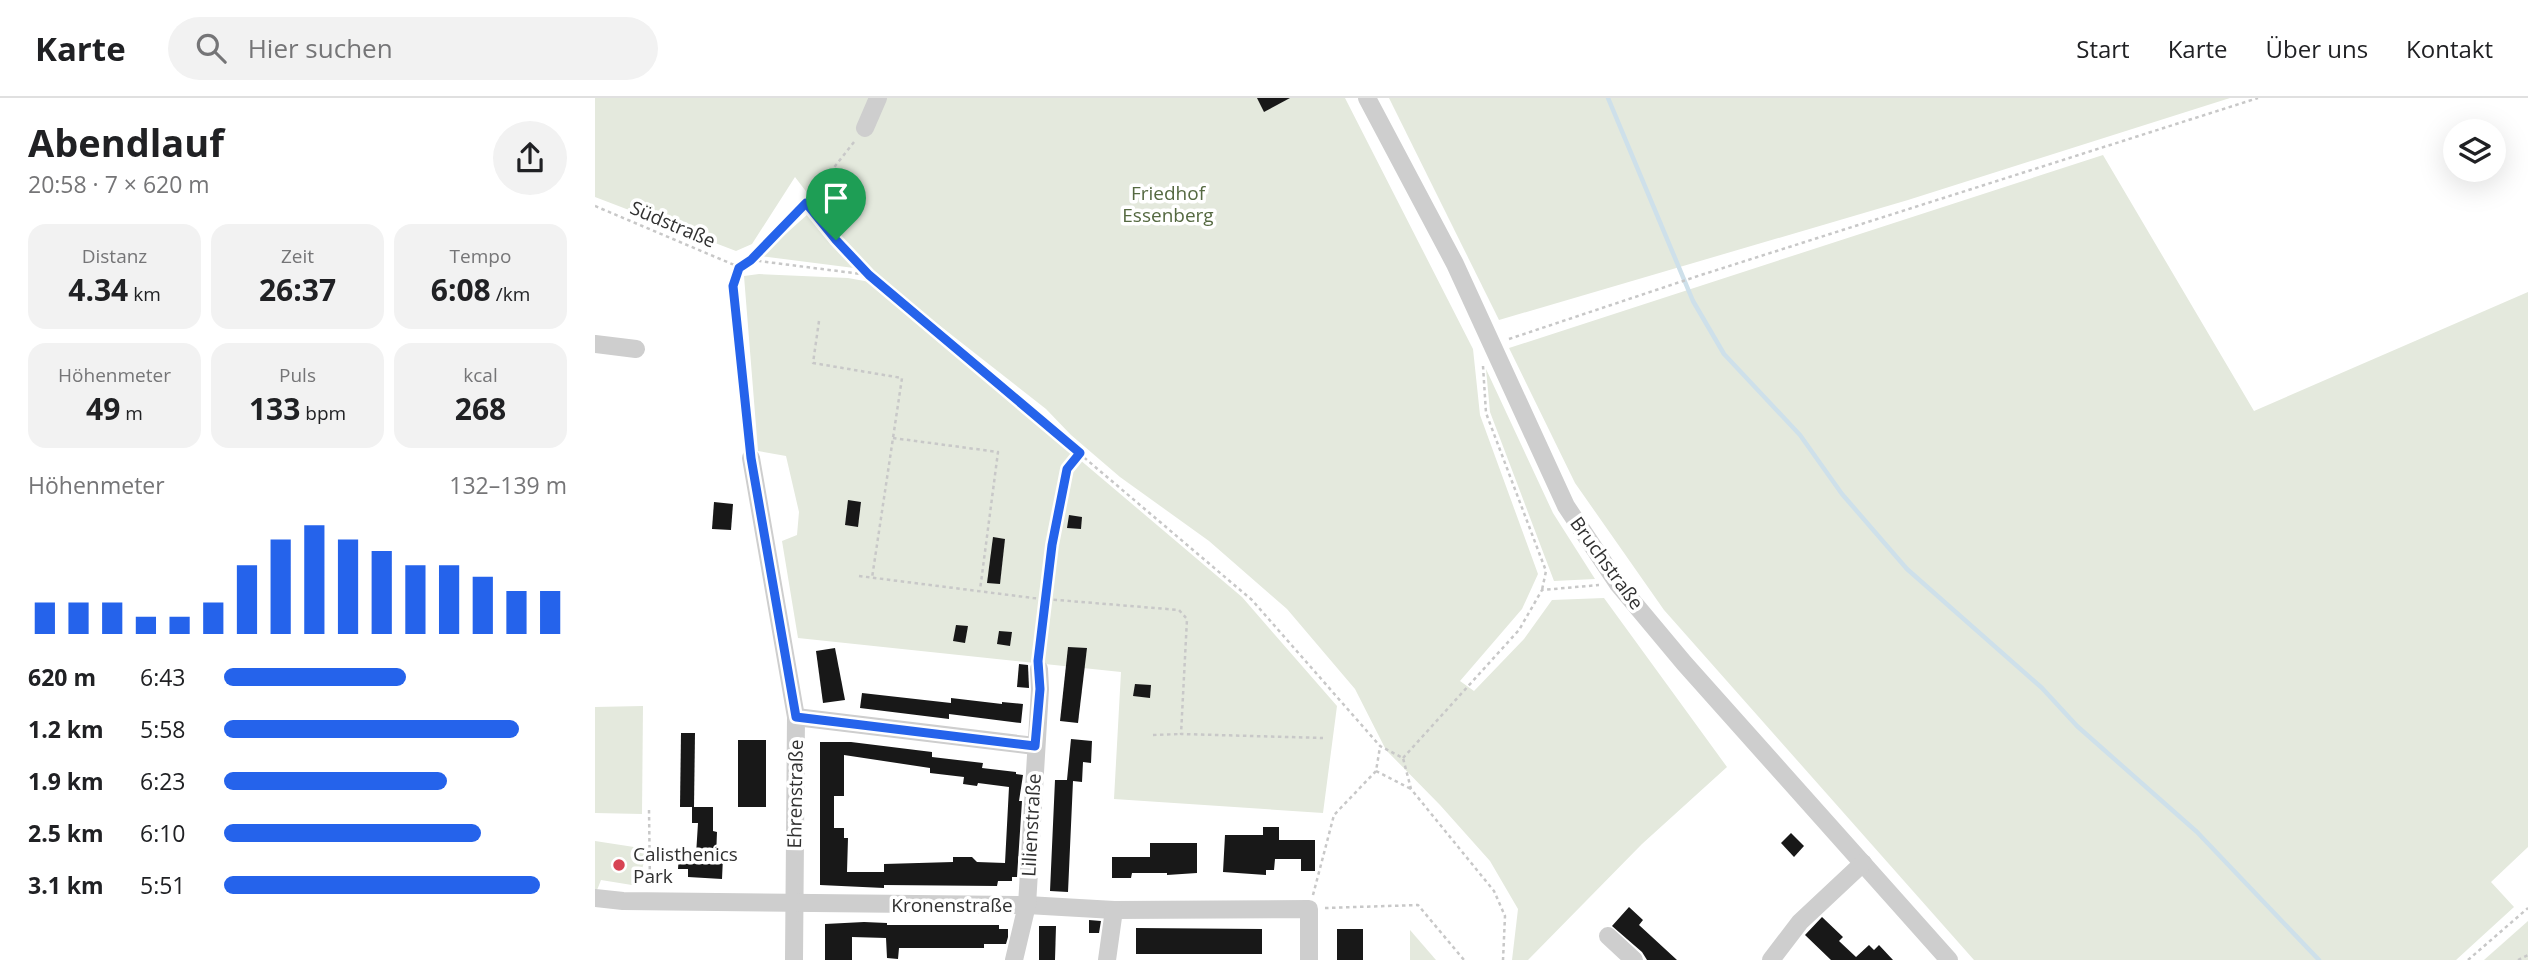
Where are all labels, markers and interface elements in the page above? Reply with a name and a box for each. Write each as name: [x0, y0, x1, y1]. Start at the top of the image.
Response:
search box: [168, 17, 658, 80]
text: Karte: [35, 26, 126, 71]
icon: search: [192, 29, 230, 67]
text: Hier suchen: [248, 30, 393, 66]
text: Start: [2076, 32, 2130, 65]
text: Karte: [2168, 32, 2228, 65]
text: Über uns: [2266, 32, 2368, 65]
text: Kontakt: [2406, 32, 2493, 65]
text: Abendlauf: [28, 116, 224, 168]
map controls: [2443, 119, 2506, 182]
button: layers: [2443, 119, 2506, 182]
button: share: [493, 121, 567, 195]
text: 20:58 · 7 × 620 m: [28, 168, 210, 200]
pin: [806, 168, 866, 240]
icon: arrive: [817, 179, 855, 217]
park label: Friedhof Essenberg: [1122, 180, 1214, 228]
street label: Südstraße: [626, 194, 720, 254]
text: Distanz: [82, 243, 147, 269]
text: Zeit: [281, 243, 314, 269]
text: Tempo: [450, 243, 511, 269]
text: 4.34: [68, 269, 128, 310]
text: 26:37: [259, 269, 336, 310]
text: 6:08: [431, 269, 491, 310]
text: km: [128, 281, 161, 307]
text: /km: [491, 281, 530, 307]
text: Höhenmeter: [58, 362, 171, 388]
text: Puls: [279, 362, 316, 388]
text: kcal: [463, 362, 498, 388]
text: 49: [86, 388, 120, 429]
text: 133: [249, 388, 300, 429]
text: 268: [455, 388, 506, 429]
text: m: [120, 400, 143, 426]
text: bpm: [300, 400, 346, 426]
text: Höhenmeter: [28, 469, 165, 501]
text: 132–139 m: [449, 469, 567, 501]
street label: Bruchstraße: [1564, 511, 1650, 615]
text: 620 m: [28, 661, 96, 693]
text: 6:43: [140, 661, 186, 693]
text: 1.2 km: [28, 713, 104, 745]
text: 5:58: [140, 713, 186, 745]
street label: Ehrenstraße: [781, 739, 809, 849]
text: 1.9 km: [28, 765, 104, 797]
text: 6:23: [140, 765, 186, 797]
street label: Lilienstraße: [1015, 773, 1047, 877]
text: 2.5 km: [28, 817, 104, 849]
text: 6:10: [140, 817, 186, 849]
place label: Calisthenics Park: [633, 841, 738, 889]
marker: Calisthenics Park: [611, 857, 627, 873]
text: 3.1 km: [28, 869, 104, 901]
text: 5:51: [140, 869, 186, 901]
street label: Kronenstraße: [891, 892, 1013, 918]

